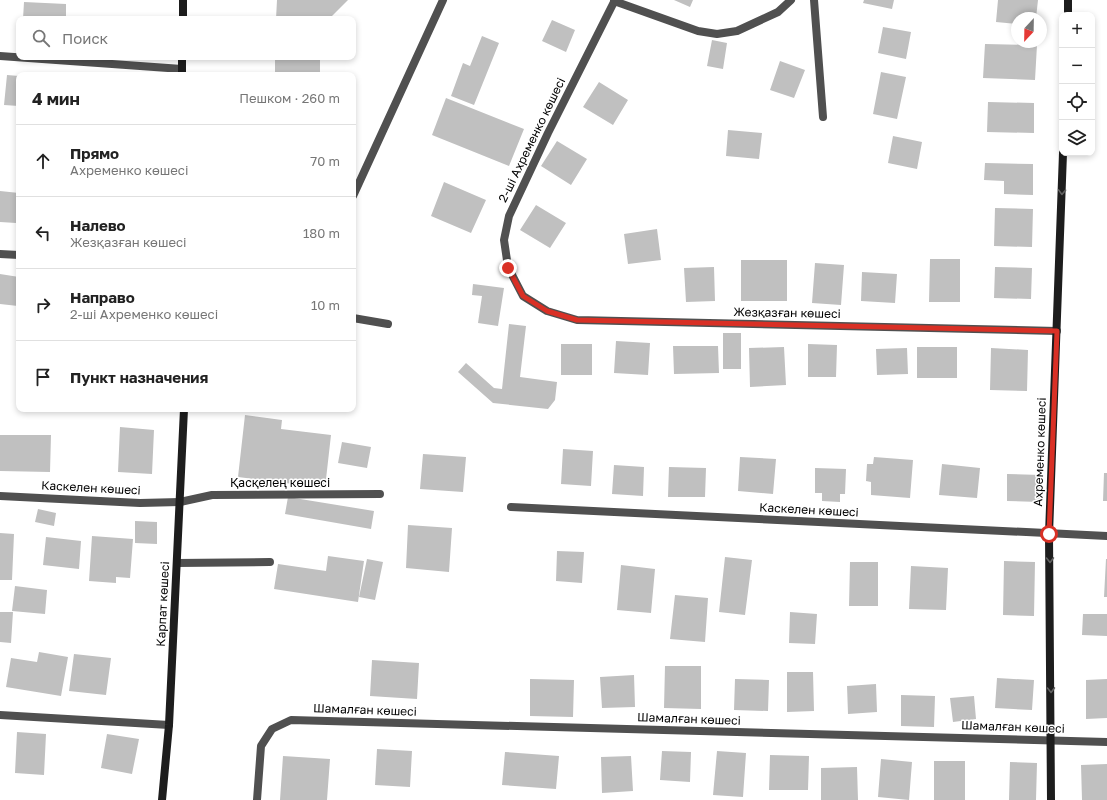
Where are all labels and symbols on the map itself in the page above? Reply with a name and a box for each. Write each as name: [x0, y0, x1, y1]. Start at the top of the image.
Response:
north arrow: [1011, 12, 1047, 48]
street label: 2-ші Ахременко көшесі: [495, 75, 568, 205]
one-way arrow: [1057, 189, 1066, 195]
route end: [499, 259, 517, 277]
street label: Жезқазған көшесі: [733, 304, 841, 321]
street label: Ахременко көшесі: [1030, 397, 1049, 507]
street label: Қасқелең көшесі: [230, 475, 330, 490]
street label: Каскелен көшесі: [41, 477, 141, 498]
street label: Каскелен көшесі: [759, 499, 859, 520]
route start: [1040, 525, 1058, 543]
one-way arrow: [1046, 557, 1054, 563]
street label: Карпат көшесі: [153, 561, 172, 647]
one-way arrow: [1047, 687, 1055, 693]
street label: Шамалған көшесі: [313, 700, 417, 719]
street label: Шамалған көшесі: [637, 709, 741, 728]
street label: Шамалған көшесі: [961, 717, 1065, 736]

